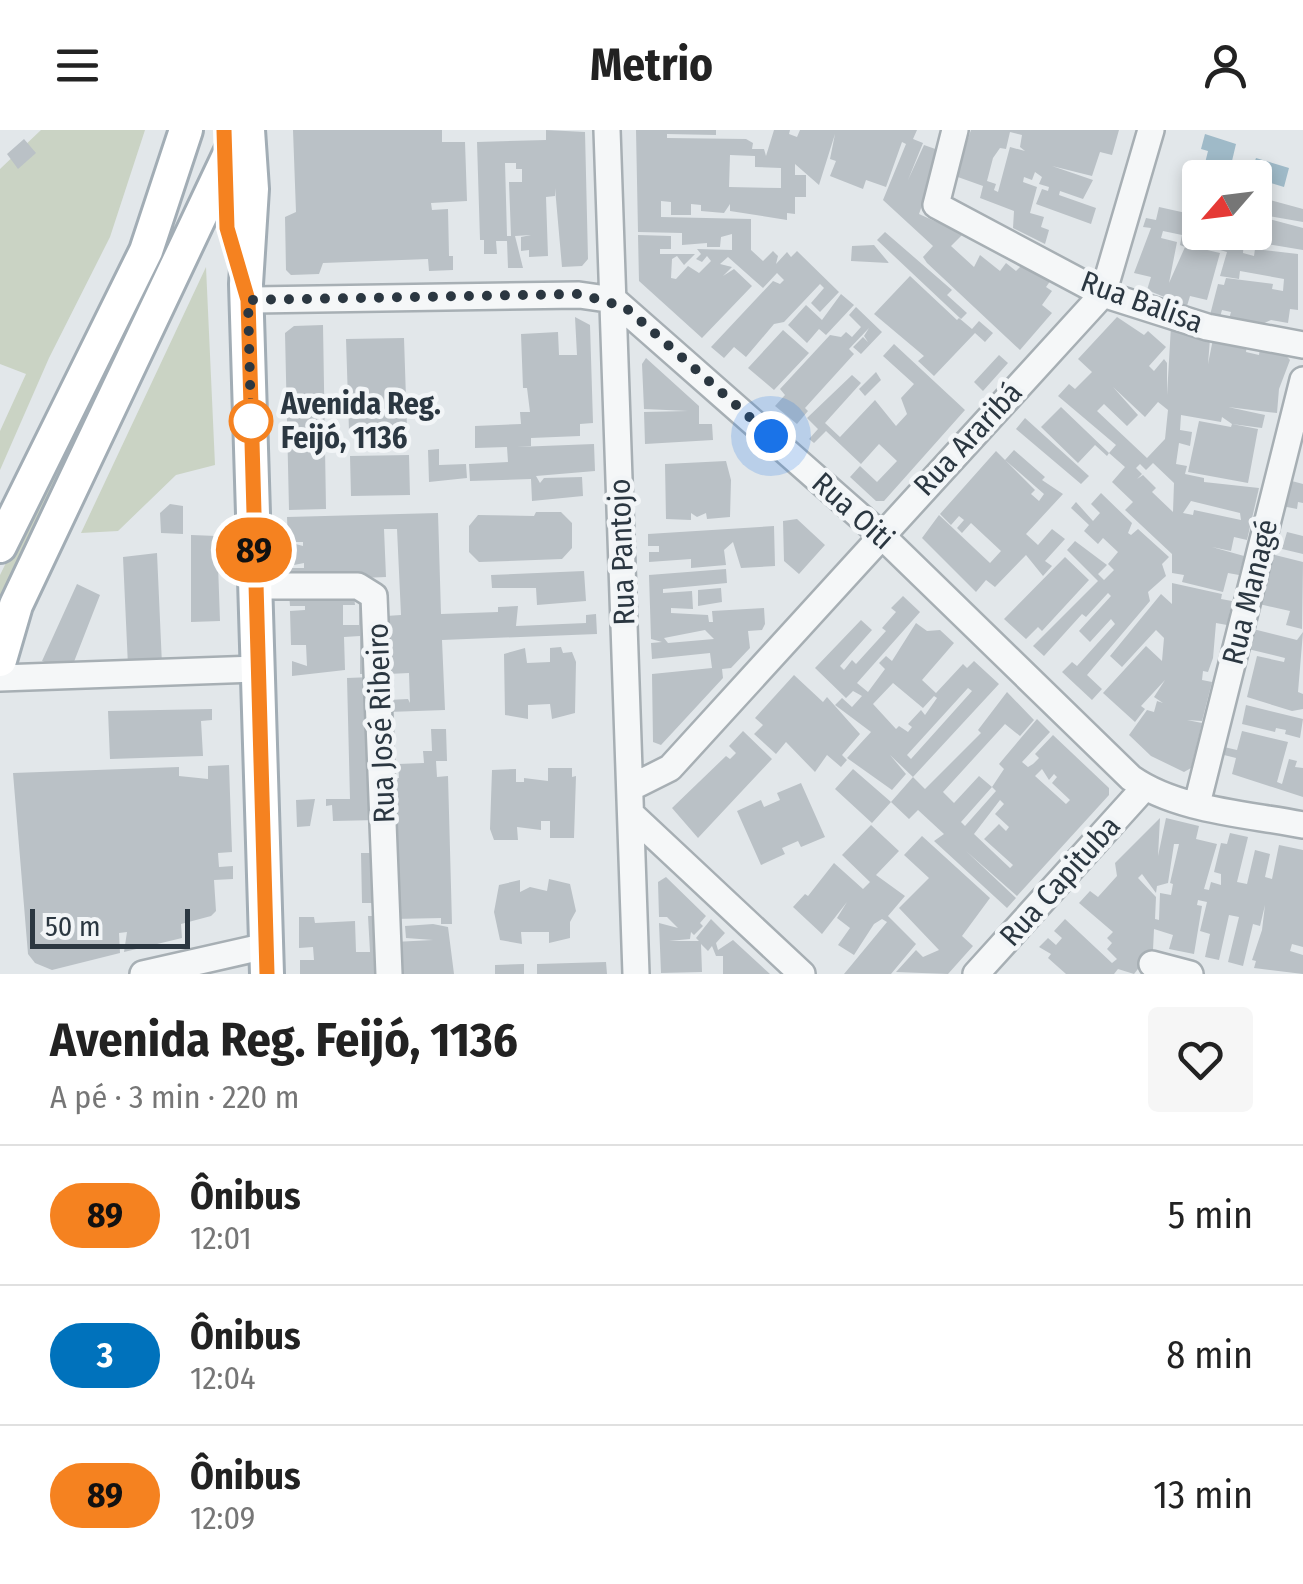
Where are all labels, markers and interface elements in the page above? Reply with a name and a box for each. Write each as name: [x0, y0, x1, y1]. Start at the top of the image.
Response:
icon: menu: [50, 38, 105, 93]
text: Metrio: [590, 38, 713, 92]
icon: person: [1198, 38, 1253, 93]
north arrow: [1182, 160, 1272, 250]
map controls: [1182, 160, 1272, 250]
street label: Rua Balisa: [1076, 263, 1208, 341]
street label: Rua Araribá: [906, 375, 1030, 503]
place label: Avenida Reg. Feijó, 1136: [280, 386, 441, 456]
marker: Avenida Reg. Feijó, 1136: [230, 400, 272, 442]
your location: [746, 411, 796, 461]
street label: Rua Oiti: [805, 465, 901, 557]
street label: Rua Pantojo: [601, 478, 643, 626]
street label: Rua Managé: [1215, 516, 1285, 668]
line badge: 89: [209, 518, 299, 582]
text: 89: [236, 529, 272, 571]
street label: Rua José Ribeiro: [360, 622, 402, 824]
street label: Rua Capituba: [992, 808, 1128, 954]
scale bar: [30, 904, 190, 948]
text: 50 m: [45, 910, 101, 943]
button: heart: [1148, 1007, 1253, 1112]
text: Avenida Reg. Feijó, 1136: [50, 1011, 518, 1069]
text: A pé · 3 min · 220 m: [50, 1078, 299, 1116]
text: Ônibus: [190, 1173, 301, 1219]
text: 5 min: [1168, 1192, 1253, 1238]
text: 89: [87, 1194, 123, 1236]
text: 12:01: [190, 1219, 252, 1257]
text: Ônibus: [190, 1313, 301, 1359]
text: 8 min: [1166, 1332, 1253, 1378]
text: 3: [97, 1334, 113, 1376]
text: 12:04: [190, 1359, 256, 1397]
text: Ônibus: [190, 1453, 301, 1499]
text: 13 min: [1153, 1472, 1253, 1518]
text: 89: [87, 1474, 123, 1516]
text: 12:09: [190, 1499, 255, 1537]

